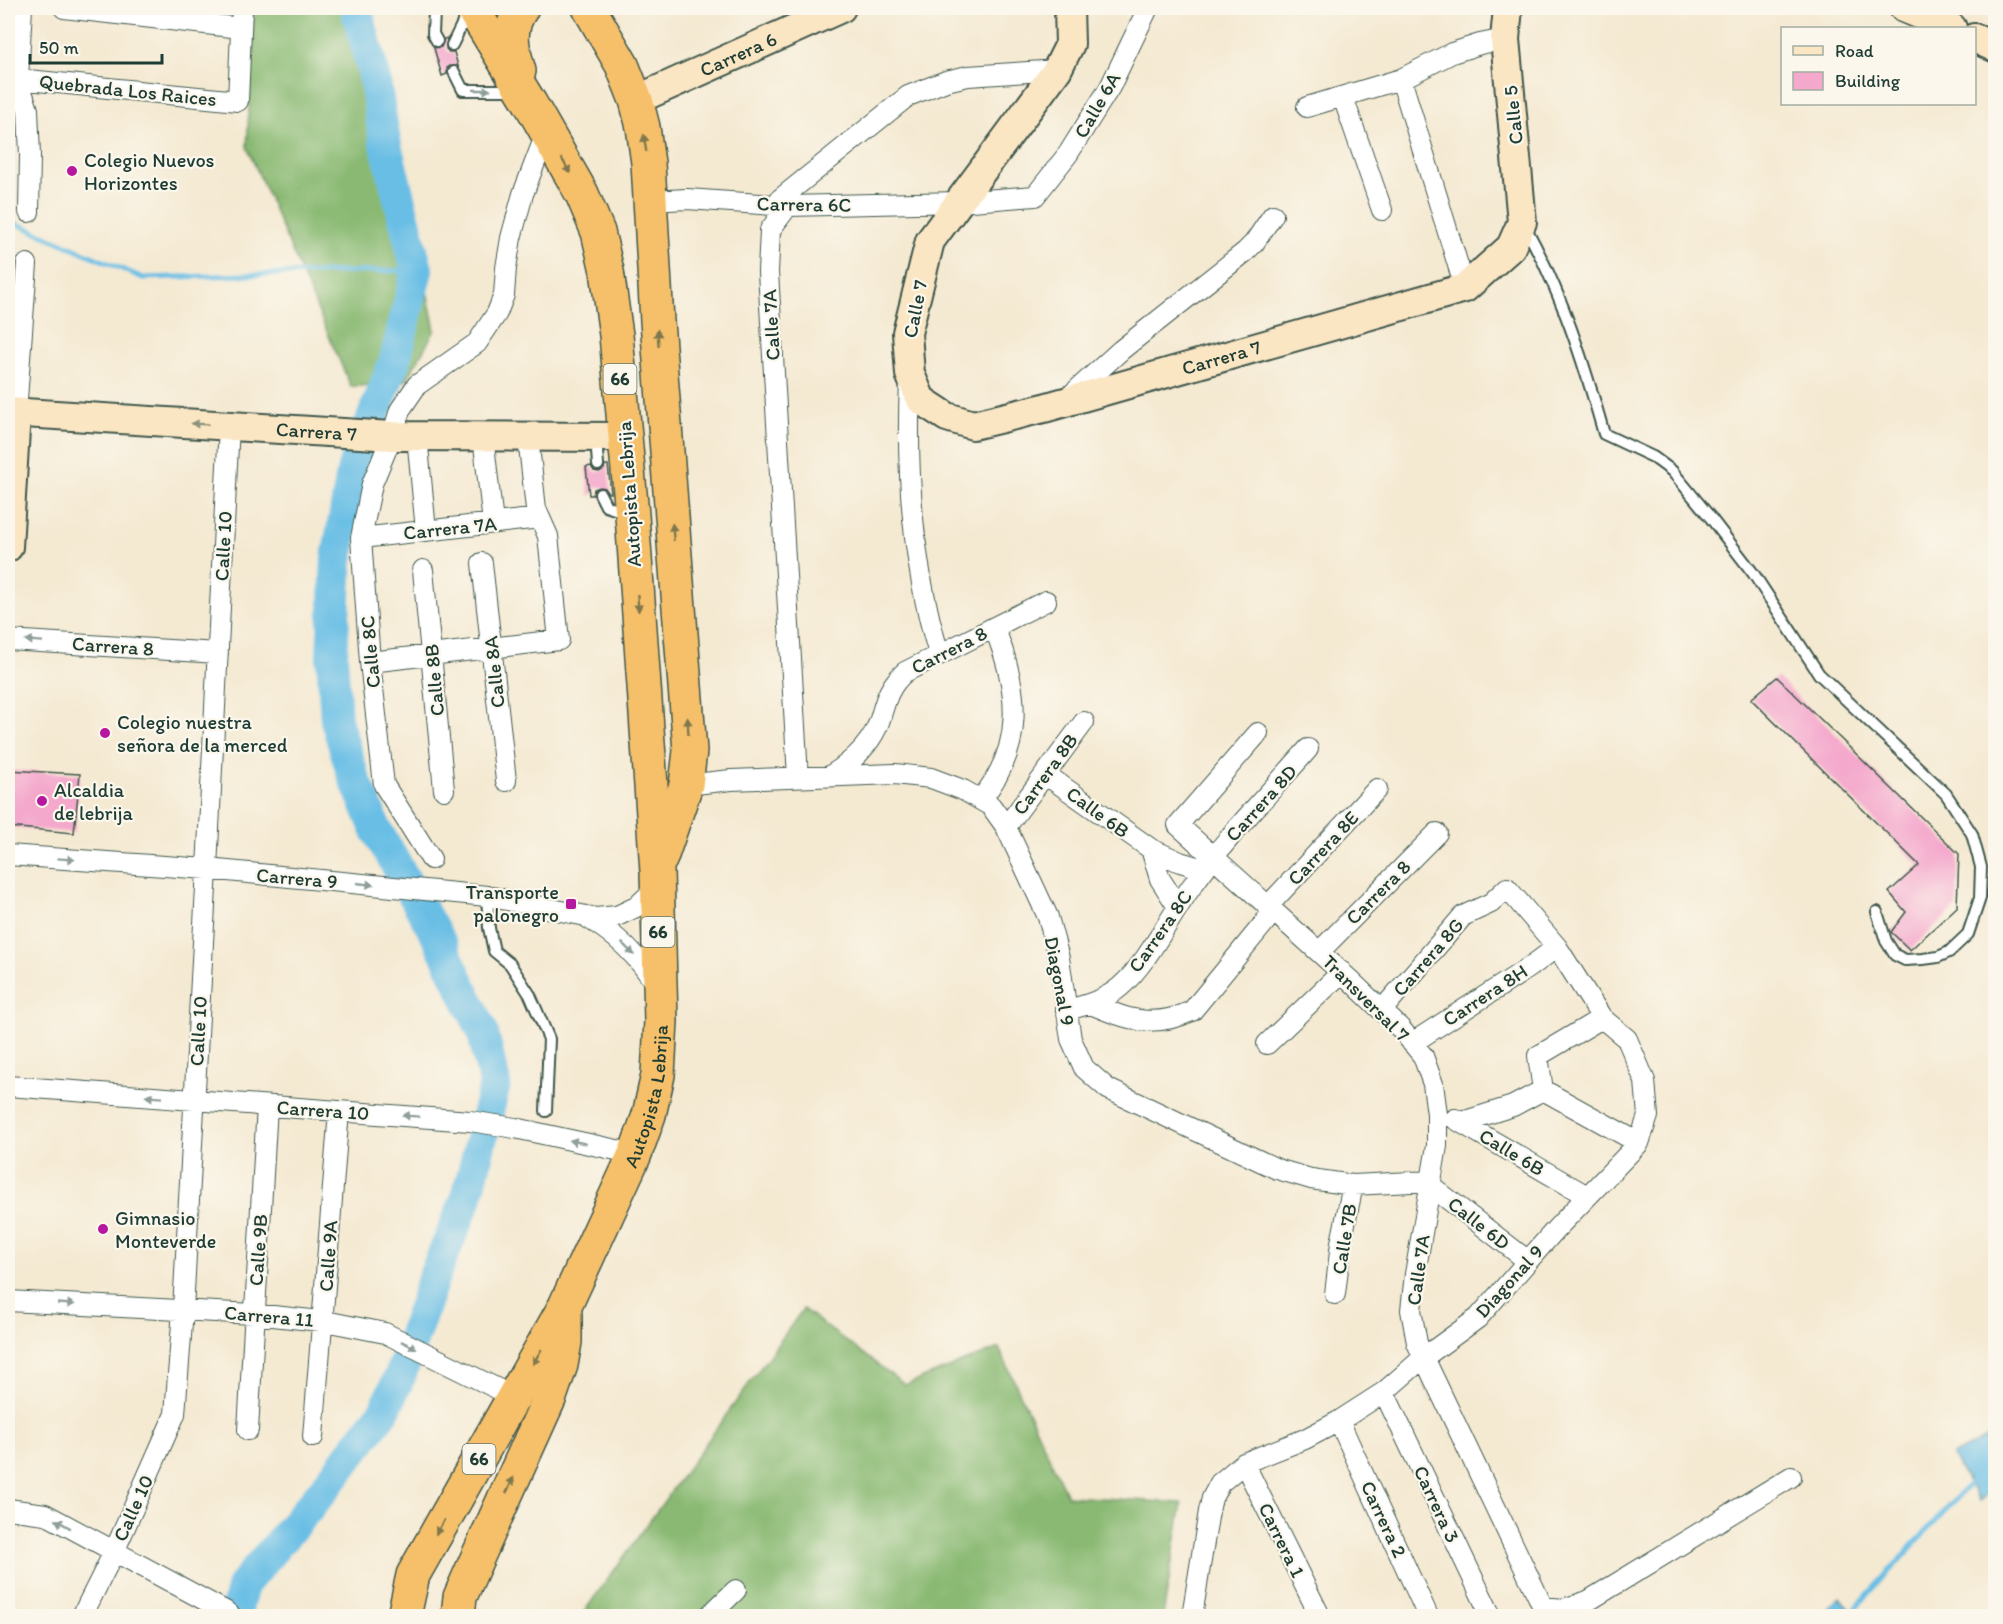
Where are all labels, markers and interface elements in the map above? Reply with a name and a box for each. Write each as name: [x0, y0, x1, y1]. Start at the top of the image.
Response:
street label: Carrera 6: [696, 26, 780, 82]
scale bar: [30, 27, 162, 65]
legend: [1781, 27, 1976, 105]
text: 50 m: [39, 37, 79, 59]
text: Road: [1835, 40, 1874, 62]
street label: Calle 6A: [1069, 68, 1125, 142]
street label: Quebrada Los Raices: [38, 69, 218, 111]
text: Building: [1835, 70, 1901, 92]
street label: Calle 5: [1498, 84, 1528, 146]
one-way arrow: [473, 85, 492, 95]
one-way arrow: [640, 134, 650, 153]
place label: Colegio Nuevos Horizontes: [84, 148, 215, 195]
one-way arrow: [561, 158, 571, 175]
marker: Colegio Nuevos Horizontes: [65, 164, 79, 178]
street label: Carrera 6C: [757, 191, 852, 217]
street label: Calle 7: [898, 278, 932, 340]
street label: Calle 7A: [757, 289, 785, 361]
one-way arrow: [653, 328, 663, 347]
street label: Carrera 7: [1179, 335, 1264, 380]
road number: 66: [604, 364, 636, 394]
street label: Carrera 7: [275, 417, 358, 446]
one-way arrow: [190, 419, 209, 428]
street label: Autopista Lebrija: [612, 420, 646, 568]
street label: Calle 10: [209, 510, 237, 582]
street label: Carrera 7A: [402, 511, 498, 545]
one-way arrow: [668, 522, 678, 541]
one-way arrow: [633, 594, 642, 613]
street label: Calle 8C: [355, 615, 385, 689]
street label: Carrera 8: [907, 621, 991, 679]
street label: Carrera 8: [71, 631, 155, 661]
street label: Calle 8A: [478, 635, 510, 709]
one-way arrow: [24, 636, 43, 646]
street label: Calle 8B: [419, 643, 449, 717]
place label: Colegio nuestra señora de la merced: [117, 710, 288, 757]
one-way arrow: [684, 717, 693, 736]
marker: Colegio nuestra señora de la merced: [98, 726, 112, 740]
street label: Carrera 8B: [1007, 728, 1083, 819]
street label: Carrera 8D: [1220, 760, 1302, 846]
place label: Alcaldia de lebrija: [54, 778, 134, 825]
street label: Calle 6B: [1062, 781, 1134, 843]
marker: Alcaldia de lebrija: [35, 794, 49, 808]
street label: Carrera 8E: [1282, 806, 1364, 890]
one-way arrow: [56, 854, 75, 864]
street label: Carrera 8: [1341, 854, 1416, 929]
street label: Carrera 9: [255, 862, 339, 894]
one-way arrow: [355, 879, 374, 889]
place label: Transporte palonegro: [466, 880, 559, 927]
street label: Carrera 8C: [1123, 885, 1197, 977]
marker: Transporte palonegro: [564, 897, 578, 911]
street label: Carrera 8G: [1388, 913, 1468, 1001]
road number: 66: [642, 917, 674, 947]
street label: Diagonal 9: [1040, 934, 1080, 1028]
one-way arrow: [621, 941, 635, 955]
street label: Transversal 7: [1317, 949, 1415, 1047]
street label: Carrera 8H: [1438, 959, 1532, 1031]
street label: Calle 10: [184, 995, 212, 1067]
street label: Autopista Lebrija: [618, 1023, 673, 1171]
one-way arrow: [145, 1092, 164, 1102]
street label: Carrera 10: [276, 1095, 370, 1125]
one-way arrow: [402, 1112, 421, 1121]
street label: Calle 6B: [1475, 1123, 1549, 1181]
one-way arrow: [569, 1136, 587, 1146]
street label: Calle 6D: [1443, 1191, 1515, 1255]
street label: Calle 7B: [1327, 1202, 1361, 1276]
place label: Gimnasio Monteverde: [115, 1206, 216, 1253]
street label: Calle 9B: [244, 1213, 272, 1287]
street label: Calle 9A: [314, 1219, 342, 1293]
marker: Gimnasio Monteverde: [96, 1222, 110, 1236]
street label: Calle 7A: [1401, 1233, 1435, 1307]
street label: Diagonal 9: [1470, 1239, 1548, 1323]
one-way arrow: [56, 1299, 75, 1308]
street label: Carrera 11: [223, 1300, 315, 1332]
one-way arrow: [401, 1340, 418, 1350]
one-way arrow: [531, 1349, 542, 1365]
road number: 66: [462, 1444, 496, 1474]
street label: Carrera 3: [1409, 1462, 1465, 1546]
street label: Calle 10: [108, 1471, 158, 1545]
one-way arrow: [506, 1476, 515, 1493]
street label: Carrera 2: [1356, 1477, 1412, 1561]
street label: Carrera 1: [1254, 1499, 1310, 1581]
one-way arrow: [54, 1519, 71, 1529]
one-way arrow: [435, 1519, 446, 1535]

